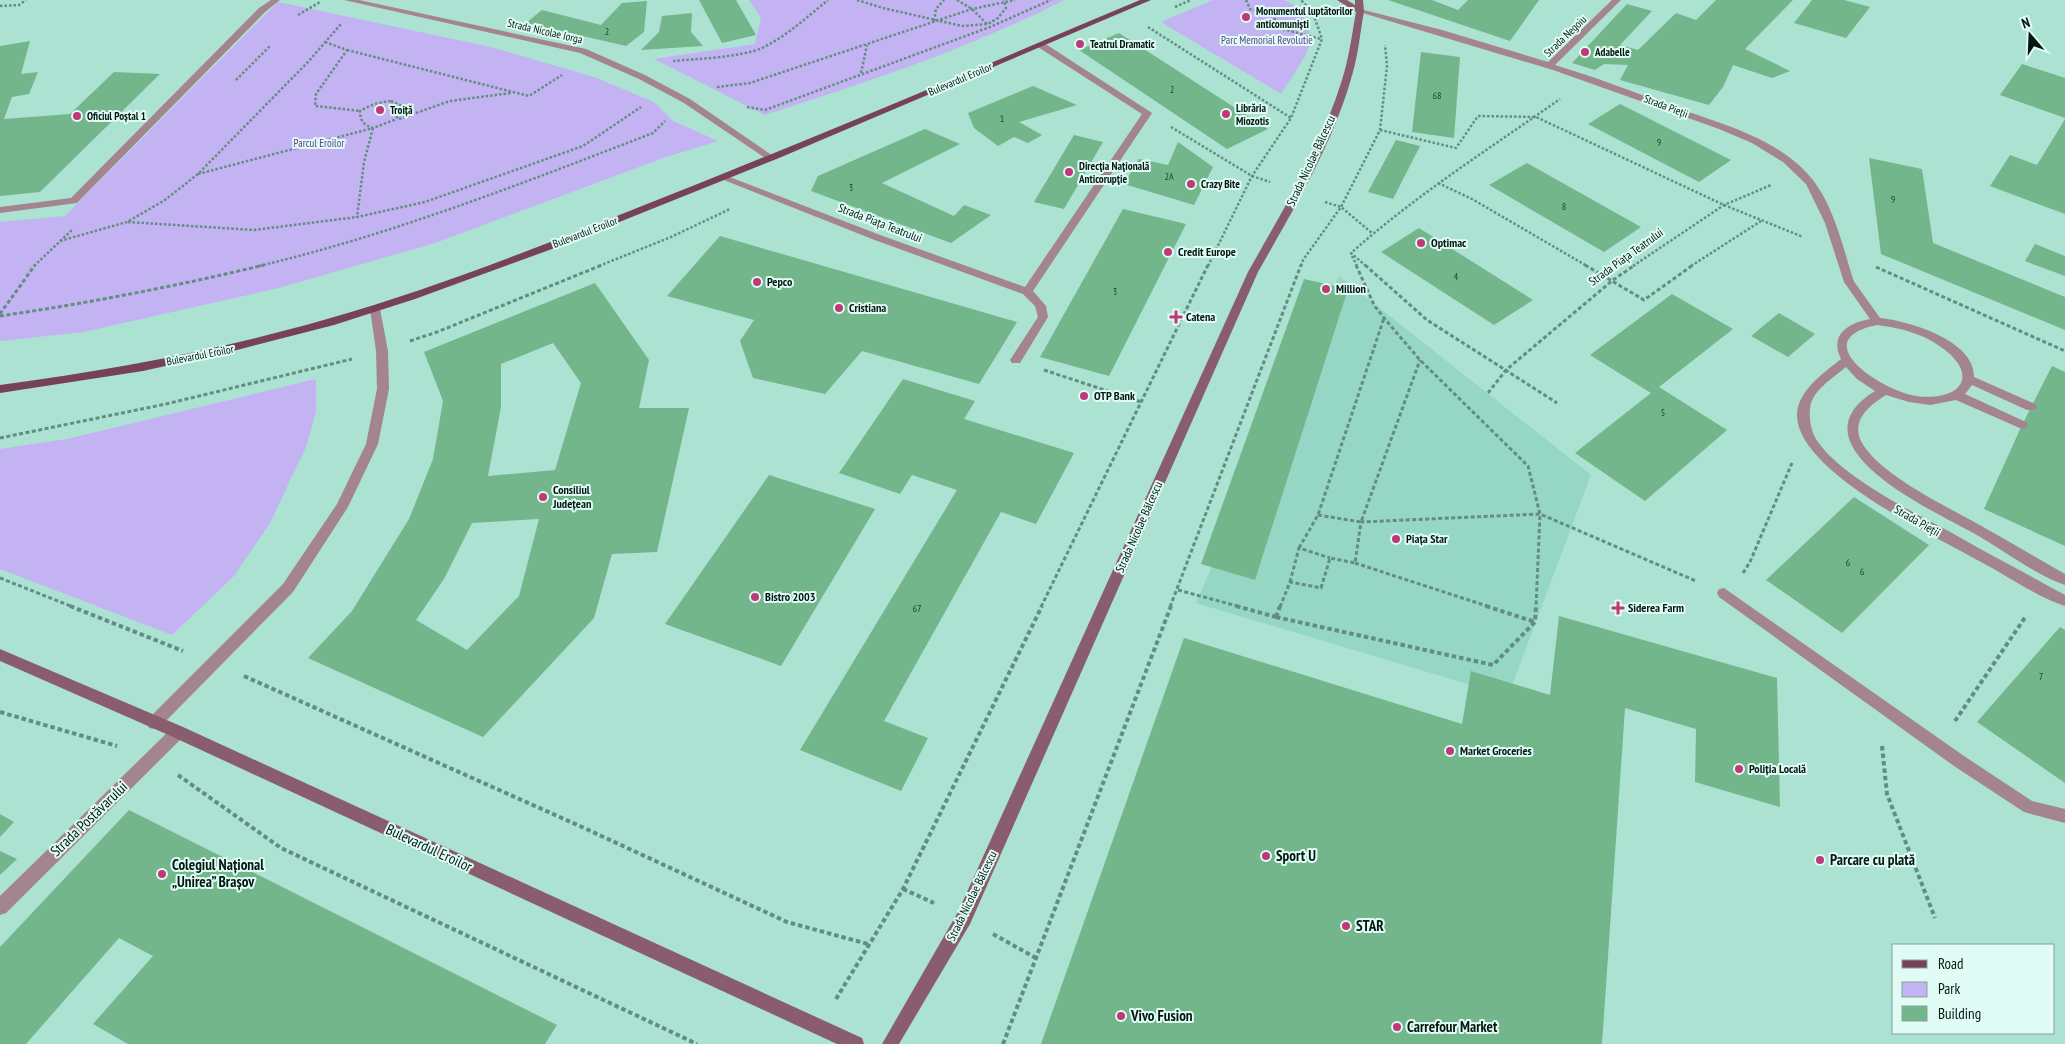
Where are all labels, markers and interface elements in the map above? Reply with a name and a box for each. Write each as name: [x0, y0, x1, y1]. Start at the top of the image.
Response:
place label: Monumentul luptătorilor anticomuniști: [1256, 4, 1354, 31]
north arrow: [2005, 10, 2055, 60]
marker: Monumentul luptătorilor anticomuniști: [1240, 11, 1252, 23]
street label: Strada Negoiu: [1541, 12, 1589, 60]
text: N: [2019, 13, 2032, 32]
street label: Strada Nicolae Iorga: [506, 16, 584, 46]
house number: 2: [605, 25, 609, 38]
park label: Parc Memorial Revolutie: [1221, 33, 1313, 47]
place label: Teatrul Dramatic: [1090, 37, 1155, 51]
marker: Teatrul Dramatic: [1074, 38, 1086, 50]
place label: Adabelle: [1594, 45, 1630, 59]
marker: Adabelle: [1579, 46, 1591, 58]
street label: Bulevardul Eroilor: [926, 59, 994, 99]
house number: 2: [1170, 83, 1174, 96]
house number: 68: [1433, 89, 1442, 102]
street label: Strada Pieții: [1642, 91, 1690, 121]
place label: Librăria Miozotis: [1236, 101, 1269, 128]
place label: Troiță: [390, 103, 413, 117]
marker: Troiță: [374, 104, 386, 116]
marker: Librăria Miozotis: [1220, 108, 1232, 120]
place label: Oficiul Poștal 1: [87, 109, 146, 123]
marker: Oficiul Poștal 1: [71, 110, 83, 122]
house number: 1: [1000, 112, 1004, 125]
street label: Strada Nicolae Bălcescu: [1283, 113, 1338, 208]
park label: Parcul Eroilor: [294, 136, 344, 150]
house number: 9: [1657, 136, 1661, 149]
place label: Direcţia Naţională Anticorupţie: [1078, 159, 1150, 186]
marker: Direcţia Naţională Anticorupţie: [1063, 166, 1075, 178]
house number: 2A: [1164, 170, 1174, 183]
place label: Crazy Bite: [1201, 177, 1240, 191]
marker: Crazy Bite: [1185, 178, 1197, 190]
house number: 3: [849, 181, 853, 194]
house number: 9: [1891, 193, 1895, 206]
street label: Strada Piața Teatrului: [836, 200, 924, 245]
house number: 8: [1562, 200, 1566, 213]
street label: Bulevardul Eroilor: [551, 213, 619, 251]
street label: Strada Piața Teatrului: [1585, 225, 1666, 289]
place label: Optimac: [1431, 235, 1467, 250]
marker: Optimac: [1415, 237, 1427, 249]
place label: Credit Europe: [1178, 244, 1236, 259]
marker: Credit Europe: [1162, 246, 1174, 258]
house number: 4: [1454, 270, 1459, 283]
place label: Pepco: [767, 274, 793, 289]
marker: Pepco: [751, 276, 763, 288]
place label: Million: [1336, 281, 1366, 296]
marker: Million: [1320, 283, 1332, 295]
house number: 3: [1113, 285, 1117, 298]
place label: Cristiana: [849, 300, 886, 315]
marker: Cristiana: [833, 302, 845, 314]
place label: Catena: [1186, 309, 1215, 324]
marker: Catena: [1170, 311, 1182, 323]
street label: Bulevardul Eroilor: [165, 342, 235, 368]
place label: OTP Bank: [1094, 388, 1135, 403]
marker: OTP Bank: [1078, 390, 1090, 402]
house number: 5: [1661, 406, 1665, 419]
street label: Strada Nicolae Bălcescu: [1112, 479, 1165, 575]
place label: Consiliul Județean: [552, 482, 591, 511]
marker: Consiliul Județean: [537, 491, 549, 503]
street label: Strada Pieții: [1892, 501, 1943, 540]
place label: Piața Star: [1406, 531, 1448, 546]
marker: Piața Star: [1390, 533, 1402, 545]
house number: 6: [1846, 556, 1851, 569]
house number: 6: [1860, 565, 1865, 578]
place label: Bistro 2003: [765, 589, 816, 604]
marker: Bistro 2003: [749, 591, 761, 603]
place label: Siderea Farm: [1628, 600, 1684, 615]
house number: 67: [913, 602, 922, 615]
marker: Siderea Farm: [1612, 602, 1624, 614]
house number: 7: [2039, 670, 2043, 683]
place label: Market Groceries: [1460, 743, 1532, 758]
marker: Market Groceries: [1444, 745, 1456, 757]
place label: Poliția Locală: [1749, 761, 1806, 776]
marker: Poliția Locală: [1733, 763, 1745, 775]
street label: Strada Postăvarului: [46, 777, 131, 860]
street label: Bulevardul Eroilor: [383, 819, 476, 876]
place label: Sport U: [1276, 846, 1316, 865]
street label: Strada Nicolae Bălcescu: [943, 848, 1000, 943]
marker: Sport U: [1260, 850, 1272, 862]
place label: Parcare cu plată: [1830, 850, 1915, 869]
marker: Parcare cu plată: [1814, 854, 1826, 866]
place label: Colegiul Național „Unirea” Brașov: [172, 855, 264, 891]
marker: Colegiul Național „Unirea” Brașov: [156, 868, 168, 880]
place label: STAR: [1356, 916, 1384, 935]
marker: STAR: [1340, 920, 1352, 932]
legend: [1892, 944, 2055, 1034]
text: Road: [1938, 954, 1964, 973]
text: Park: [1938, 979, 1960, 998]
text: Building: [1938, 1004, 1981, 1023]
place label: Vivo Fusion: [1130, 1006, 1193, 1025]
marker: Vivo Fusion: [1115, 1010, 1127, 1022]
place label: Carrefour Market: [1407, 1017, 1498, 1036]
marker: Carrefour Market: [1391, 1021, 1403, 1033]

